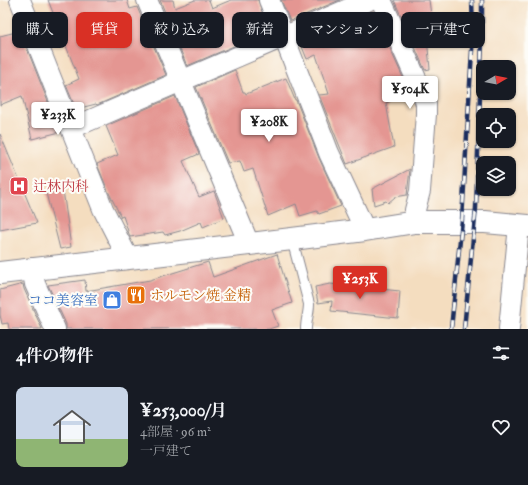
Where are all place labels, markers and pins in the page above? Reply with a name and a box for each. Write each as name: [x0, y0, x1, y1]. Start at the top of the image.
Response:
pin: ¥504K: [382, 76, 438, 110]
pin: ¥233K: [30, 102, 86, 136]
pin: ¥208K: [241, 109, 297, 143]
hospital icon: 辻林内科: [8, 175, 30, 197]
place label: 辻林内科: [33, 178, 89, 195]
pin: ¥253K: [332, 266, 388, 300]
restaurant icon: ホルモン焼 金精: [125, 284, 147, 306]
place label: ホルモン焼 金精: [150, 287, 251, 304]
shop icon: ココ美容室: [101, 289, 123, 311]
place label: ココ美容室: [28, 292, 98, 309]

